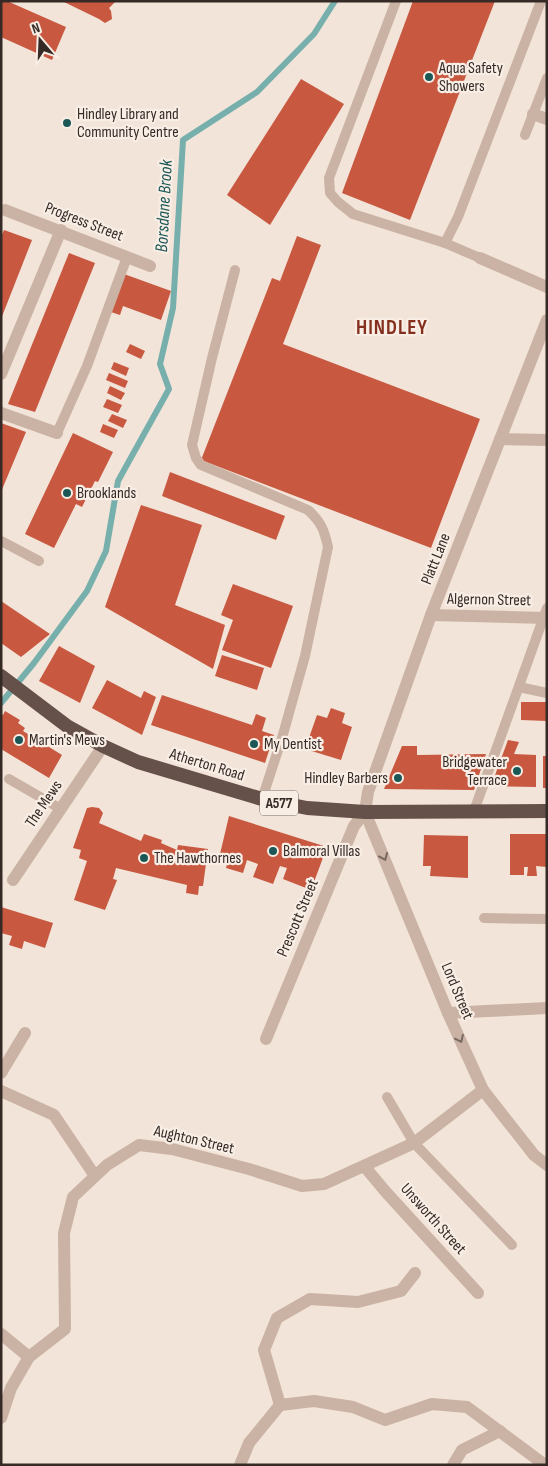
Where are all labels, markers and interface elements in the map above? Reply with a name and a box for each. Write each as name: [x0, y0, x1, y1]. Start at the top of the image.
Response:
north arrow: [15, 15, 65, 65]
text: N: [30, 19, 42, 37]
place label: Aqua Safety Showers: [438, 59, 503, 96]
marker: Aqua Safety Showers: [423, 71, 435, 83]
place label: Hindley Library and Community Centre: [77, 105, 179, 142]
marker: Hindley Library and Community Centre: [61, 117, 73, 129]
water label: Borsdane Brook: [151, 158, 177, 253]
street label: Progress Street: [42, 198, 126, 246]
district label: HINDLEY: [356, 315, 428, 340]
place label: Brooklands: [77, 484, 137, 503]
marker: Brooklands: [61, 487, 73, 499]
street label: Platt Lane: [417, 531, 455, 587]
street label: Algernon Street: [446, 590, 531, 610]
place label: Martin's Mews: [29, 731, 105, 750]
marker: Martin's Mews: [13, 734, 25, 746]
place label: My Dentist: [264, 735, 322, 754]
marker: My Dentist: [248, 738, 260, 750]
street label: Atherton Road: [166, 744, 247, 785]
place label: Bridgewater Terrace: [442, 753, 507, 790]
marker: Bridgewater Terrace: [511, 765, 523, 777]
place label: Hindley Barbers: [304, 769, 388, 788]
marker: Hindley Barbers: [392, 772, 404, 784]
street label: The Mews: [21, 777, 67, 831]
road number: A577: [260, 790, 298, 816]
place label: Balmoral Villas: [283, 842, 361, 861]
marker: Balmoral Villas: [267, 845, 279, 857]
place label: The Hawthornes: [154, 849, 242, 868]
marker: The Hawthornes: [138, 852, 150, 864]
one-way arrow: [377, 852, 388, 861]
street label: Prescott Street: [273, 876, 323, 960]
street label: Lord Street: [437, 960, 477, 1022]
one-way arrow: [454, 1034, 464, 1043]
street label: Aughton Street: [151, 1121, 236, 1158]
street label: Unsworth Street: [396, 1180, 470, 1258]

